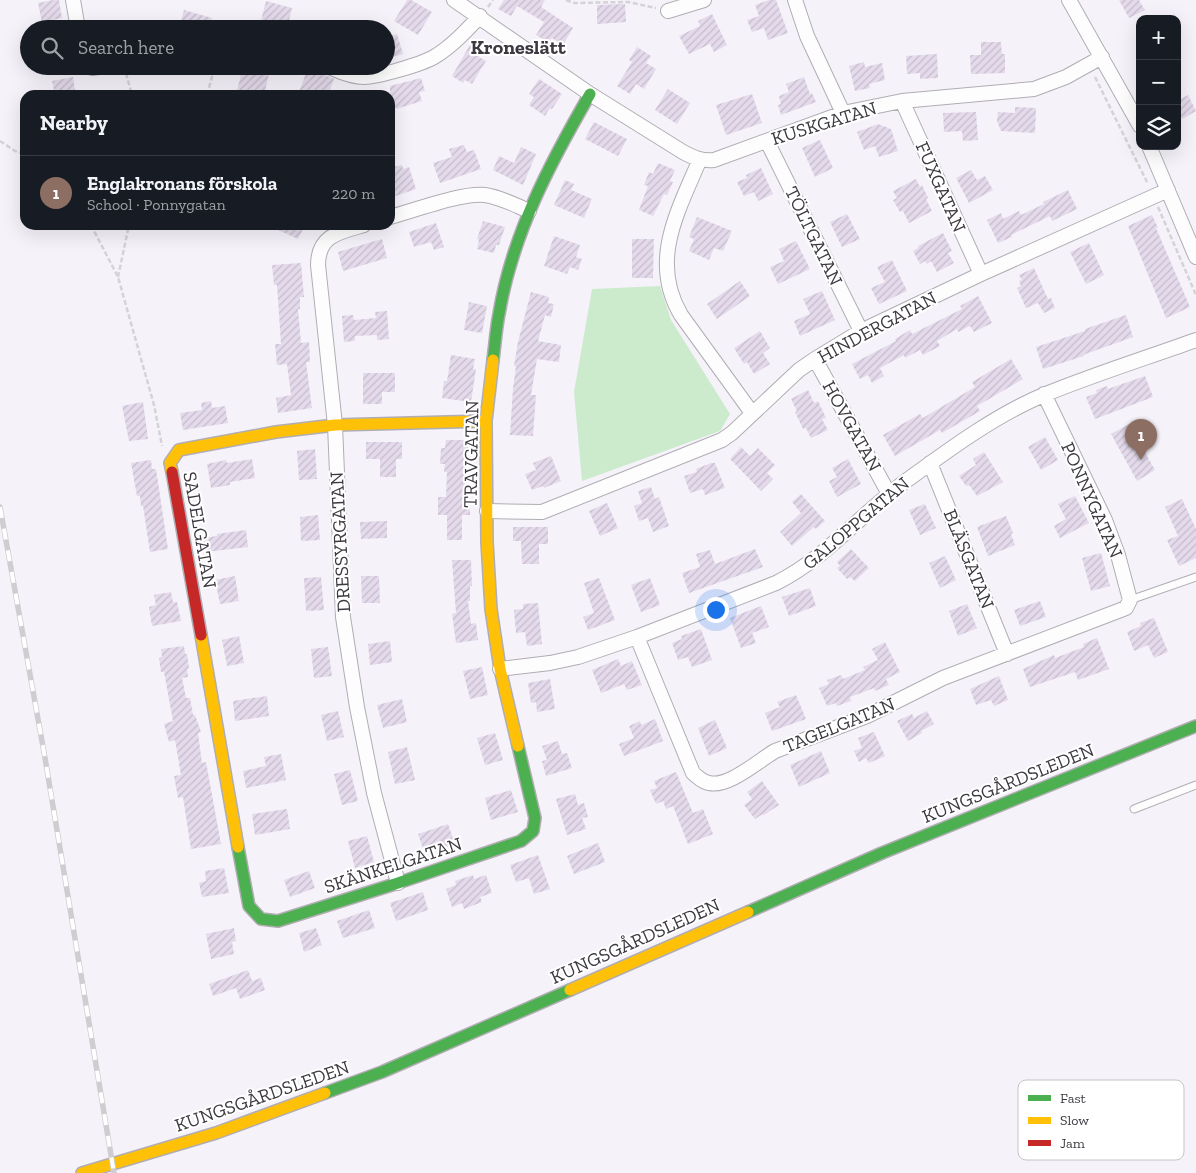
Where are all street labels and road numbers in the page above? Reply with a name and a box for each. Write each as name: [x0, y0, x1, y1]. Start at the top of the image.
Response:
street label: KUSKGATAN: [769, 96, 879, 150]
street label: FUXGATAN: [911, 138, 971, 236]
street label: TÖLTGATAN: [780, 183, 848, 289]
street label: HINDERGATAN: [813, 286, 941, 368]
street label: HOVGATAN: [818, 376, 886, 476]
street label: TRAVGATAN: [459, 400, 483, 508]
street label: PONNYGATAN: [1056, 438, 1128, 562]
street label: SADELGATAN: [178, 470, 222, 590]
street label: DRESSYRGATAN: [325, 471, 355, 613]
street label: GALOPPGATAN: [798, 472, 914, 574]
street label: BLÄSGATAN: [939, 506, 999, 612]
street label: TAGELGATAN: [780, 692, 898, 758]
street label: KUNGSGÅRDSLEDEN: [919, 738, 1097, 828]
street label: SKÄNKELGATAN: [321, 832, 465, 898]
street label: KUNGSGÅRDSLEDEN: [547, 893, 723, 989]
street label: KUNGSGÅRDSLEDEN: [172, 1055, 352, 1137]

